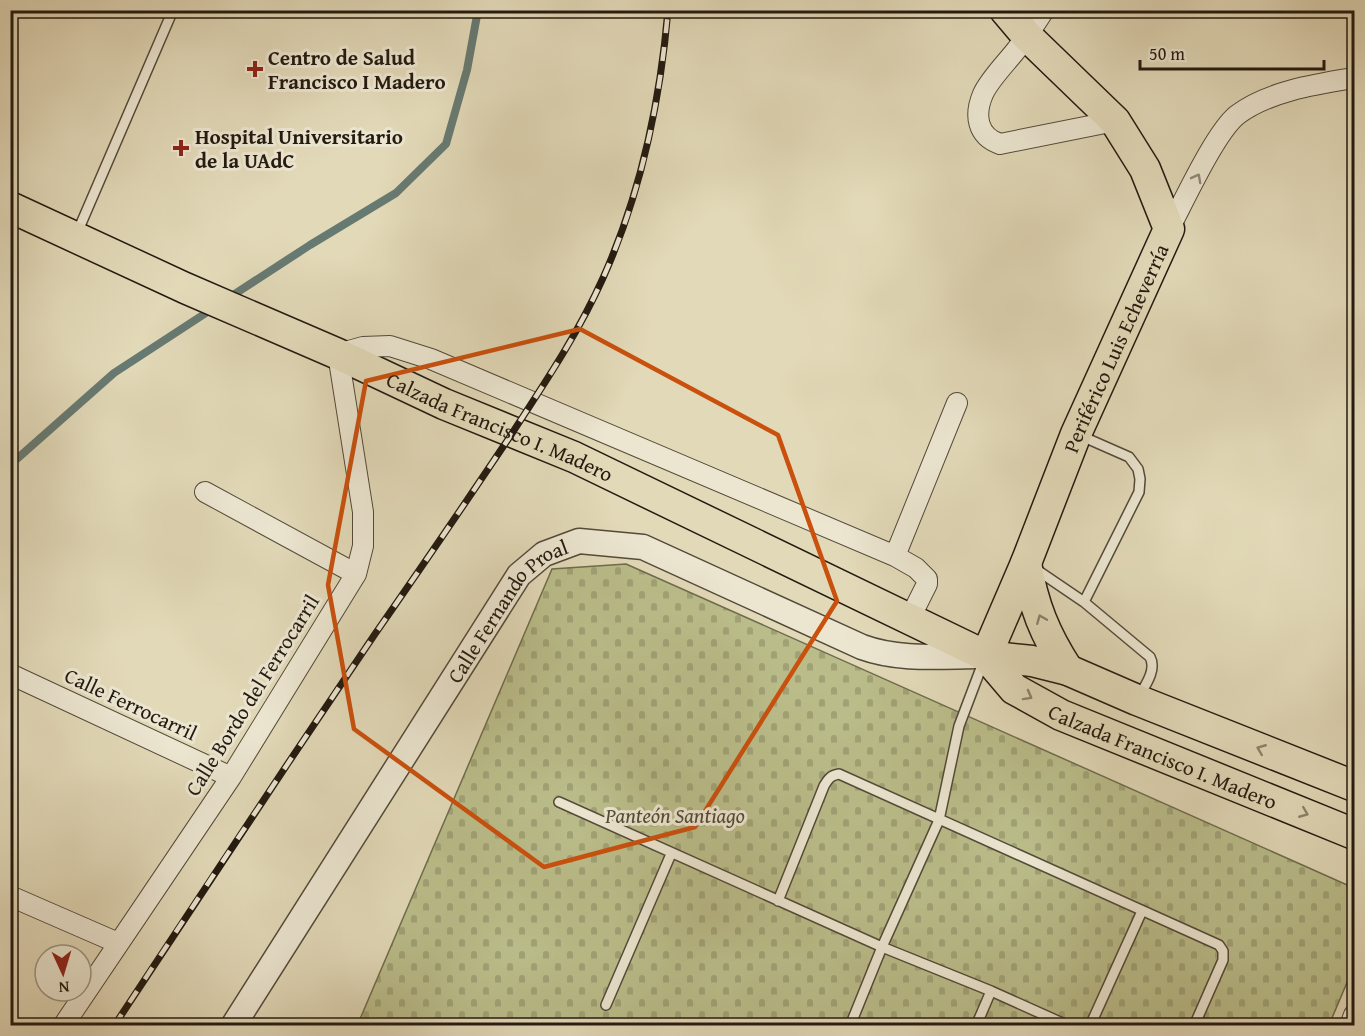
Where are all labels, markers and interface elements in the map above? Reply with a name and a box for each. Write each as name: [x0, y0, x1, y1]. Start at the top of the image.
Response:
scale bar: [1140, 33, 1324, 71]
text: 50 m: [1149, 40, 1185, 67]
place label: Centro de Salud Francisco I Madero: [268, 42, 446, 97]
marker: Centro de Salud Francisco I Madero: [246, 60, 264, 78]
place label: Hospital Universitario de la UAdC: [195, 121, 403, 176]
marker: Hospital Universitario de la UAdC: [172, 139, 190, 157]
one-way arrow: [1190, 173, 1201, 184]
street label: Periférico Luis Echeverría: [1055, 239, 1176, 457]
street label: Calzada Francisco I. Madero: [381, 364, 619, 489]
street label: Calle Fernando Proal: [439, 531, 572, 689]
street label: Calle Bordo del Ferrocarril: [177, 588, 327, 802]
one-way arrow: [1036, 614, 1048, 625]
street label: Calle Ferrocarril: [60, 660, 202, 748]
one-way arrow: [1021, 689, 1032, 700]
street label: Calzada Francisco I. Madero: [1043, 696, 1282, 817]
one-way arrow: [1256, 744, 1267, 756]
park label: Panteón Santiago: [604, 800, 745, 831]
one-way arrow: [1297, 806, 1308, 818]
north arrow: [33, 943, 93, 1003]
text: N: [58, 976, 70, 1000]

